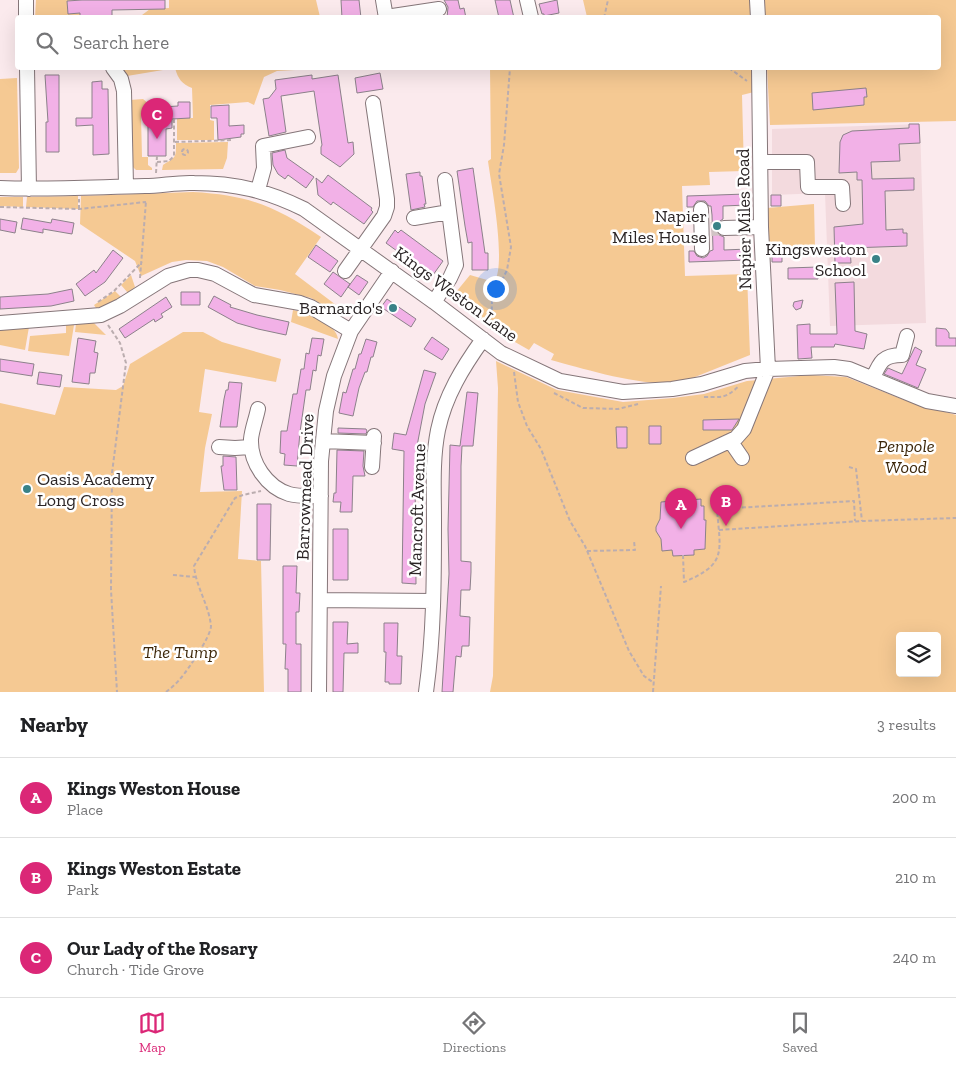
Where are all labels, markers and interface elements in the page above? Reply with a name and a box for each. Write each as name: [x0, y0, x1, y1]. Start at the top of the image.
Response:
search box: [15, 15, 941, 70]
icon: search: [33, 29, 61, 57]
text: Search here: [73, 31, 169, 54]
pin: C: [141, 98, 173, 139]
street label: Napier Miles Road: [732, 148, 756, 290]
place label: Napier Miles House: [612, 205, 707, 248]
marker: Napier Miles House: [711, 220, 723, 232]
place label: Kingsweston School: [765, 238, 867, 281]
street label: Kings Weston Lane: [390, 242, 522, 346]
marker: Kingsweston School: [870, 253, 882, 265]
your location: [483, 276, 509, 302]
place label: Barnardo's: [299, 297, 383, 319]
marker: Barnardo's: [387, 302, 399, 314]
street label: Barrowmead Drive: [291, 413, 319, 561]
park label: Penpole Wood: [877, 435, 935, 478]
street label: Mancroft Avenue: [404, 443, 430, 577]
place label: Oasis Academy Long Cross: [37, 468, 155, 511]
marker: Oasis Academy Long Cross: [21, 483, 33, 495]
pin: B: [710, 485, 742, 526]
pin: A: [665, 488, 697, 529]
map controls: [896, 632, 941, 677]
button: layers: [896, 632, 941, 677]
park label: The Tump: [142, 641, 218, 663]
text: Nearby: [20, 712, 88, 737]
text: 3 results: [877, 715, 936, 734]
text: Kings Weston House: [67, 777, 240, 800]
text: A: [31, 788, 42, 807]
text: 200 m: [892, 788, 936, 807]
text: Place: [67, 800, 103, 819]
text: Kings Weston Estate: [67, 857, 241, 880]
text: B: [31, 868, 41, 887]
text: 210 m: [895, 868, 936, 887]
text: Park: [67, 880, 99, 899]
text: Our Lady of the Rosary: [67, 937, 258, 960]
text: C: [31, 948, 41, 967]
text: 240 m: [892, 948, 936, 967]
text: Church · Tide Grove: [67, 960, 204, 979]
tab: Map: [138, 1009, 166, 1056]
tab: Directions: [443, 1009, 506, 1056]
tab: Saved: [783, 1009, 818, 1056]

